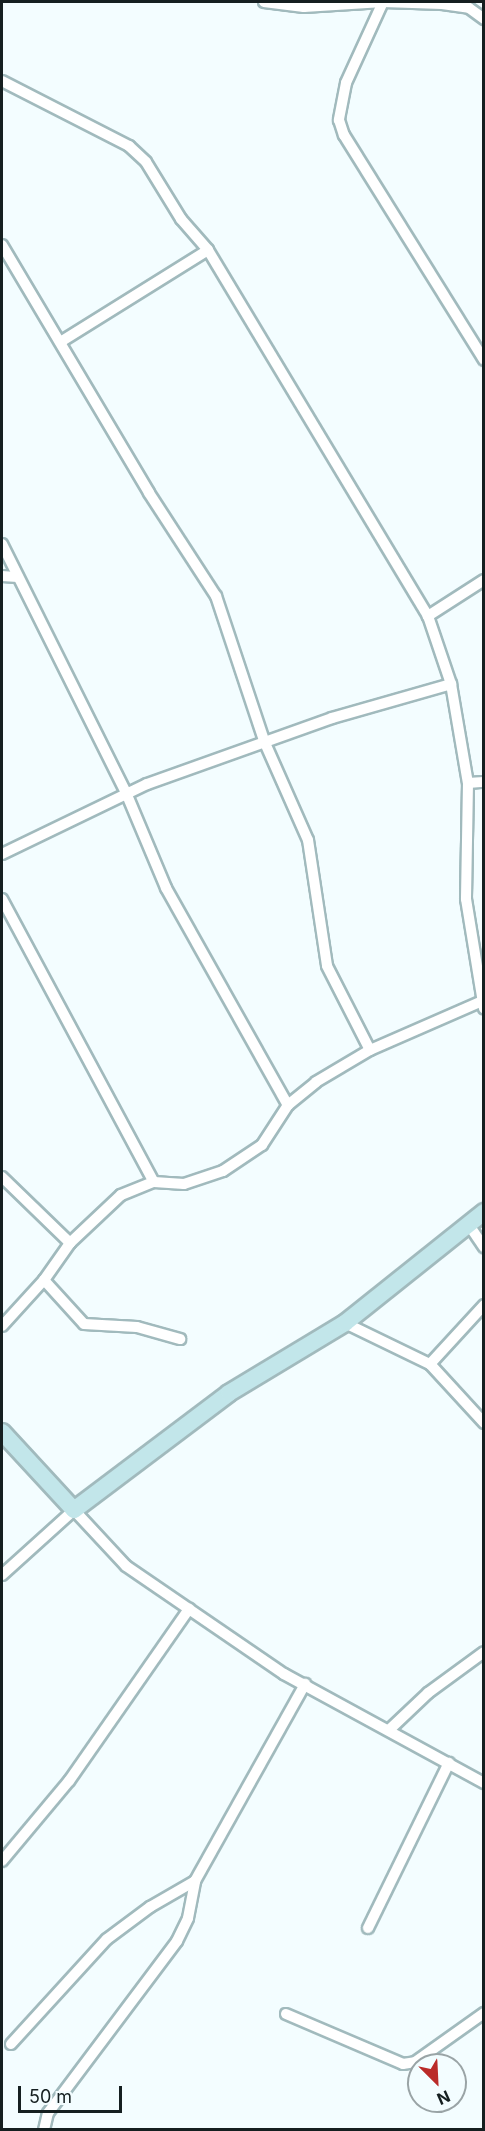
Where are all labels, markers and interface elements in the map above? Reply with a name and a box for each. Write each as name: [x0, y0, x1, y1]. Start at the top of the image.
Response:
north arrow: [407, 2053, 467, 2113]
scale bar: [21, 2074, 124, 2112]
text: 50 m: [29, 2086, 72, 2107]
text: N: [434, 2086, 453, 2109]

